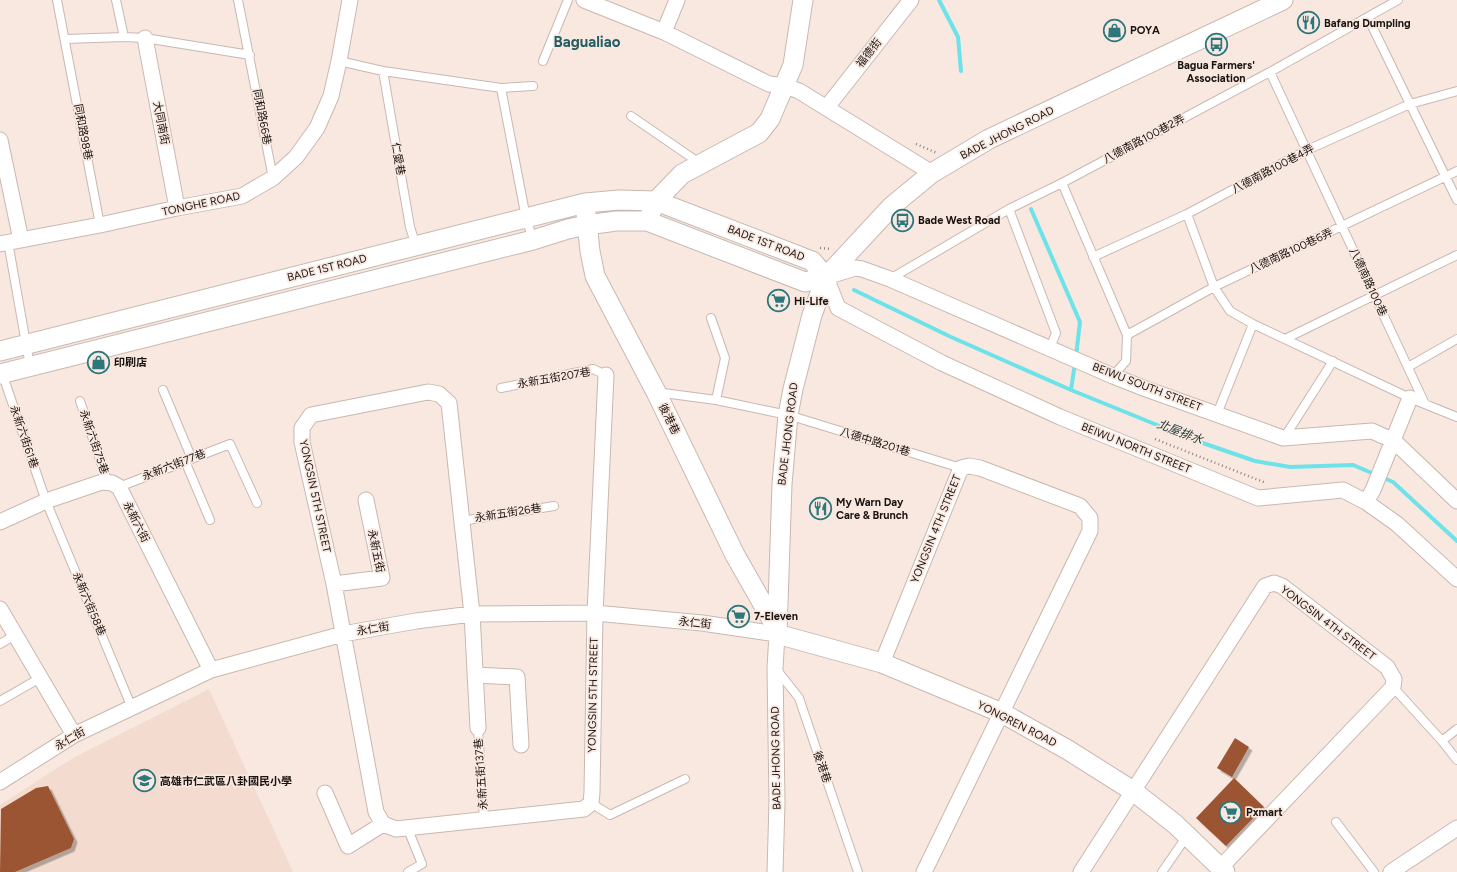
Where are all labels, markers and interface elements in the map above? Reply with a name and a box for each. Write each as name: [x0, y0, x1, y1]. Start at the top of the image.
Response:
restaurant icon: Bafang Dumpling: [1296, 10, 1322, 36]
shop icon: POYA: [1101, 17, 1127, 43]
place label: Bafang Dumpling: [1324, 17, 1411, 30]
place label: POYA: [1130, 24, 1160, 37]
bus stop icon: Bagua Farmers' Association: [1203, 32, 1229, 58]
district label: Bagualiao: [553, 33, 621, 51]
street label: 福德街: [854, 36, 884, 70]
place label: Bagua Farmers' Association: [1177, 59, 1255, 85]
street label: 同和路66巷: [250, 88, 274, 146]
street label: 大同南街: [150, 100, 172, 146]
street label: 同和路98巷: [71, 103, 95, 161]
street label: BADE JHONG ROAD: [958, 104, 1056, 162]
street label: 八德南路100巷2弄: [1101, 112, 1187, 166]
street label: 仁愛巷: [389, 142, 407, 176]
street label: 八德南路100巷4弄: [1230, 142, 1316, 196]
street label: TONGHE ROAD: [161, 189, 242, 219]
bus stop icon: Bade West Road: [889, 207, 915, 233]
place label: Bade West Road: [918, 214, 1000, 227]
street label: BADE 1ST ROAD: [726, 222, 807, 264]
street label: 八德南路100巷6弄: [1247, 226, 1335, 276]
street label: 八德南路100巷: [1347, 246, 1389, 318]
street label: BADE 1ST ROAD: [286, 252, 369, 284]
supermarket icon: Hi-Life: [765, 288, 791, 314]
place label: Hi-Life: [794, 295, 829, 308]
shop icon: 印刷店: [86, 349, 112, 375]
place label: 印刷店: [114, 356, 147, 369]
street label: BEIWU SOUTH STREET: [1090, 360, 1204, 414]
street label: 永新五街207巷: [516, 365, 592, 391]
street label: BADE JHONG ROAD: [775, 381, 801, 486]
street label: 後港巷: [656, 401, 682, 437]
street label: 永新六街61巷: [7, 404, 41, 470]
street label: 永新六街75巷: [77, 408, 111, 476]
water label: 北屋排水: [1155, 417, 1206, 447]
street label: BEIWU NORTH STREET: [1079, 420, 1193, 476]
street label: 八德中路201巷: [838, 425, 912, 459]
street label: YONGSIN 5TH STREET: [297, 438, 333, 554]
street label: 永新六街77巷: [140, 447, 208, 483]
street label: YONGSIN 4TH STREET: [908, 473, 964, 585]
restaurant icon: My Warn Day Care & Brunch: [808, 495, 834, 521]
place label: My Warn Day Care & Brunch: [836, 496, 908, 522]
street label: 永新六街: [120, 499, 152, 545]
street label: 永新五街26巷: [474, 501, 542, 525]
street label: 永新五街: [365, 528, 387, 574]
street label: 永新六街58巷: [70, 570, 108, 638]
street label: YONGSIN 4TH STREET: [1278, 583, 1378, 663]
supermarket icon: 7-Eleven: [726, 603, 752, 629]
place label: 7-Eleven: [754, 610, 798, 623]
street label: 永仁街: [678, 615, 712, 631]
street label: 永仁街: [356, 620, 390, 638]
street label: YONGSIN 5TH STREET: [585, 637, 601, 753]
street label: YONGREN ROAD: [975, 698, 1059, 750]
street label: BADE JHONG ROAD: [769, 706, 783, 810]
street label: 永仁街: [52, 725, 88, 753]
street label: 永新五街137巷: [472, 738, 490, 810]
street label: 後港巷: [810, 749, 834, 785]
school or university icon: 高雄市仁武區八卦國民小學: [131, 768, 157, 794]
place label: 高雄市仁武區八卦國民小學: [160, 775, 292, 788]
supermarket icon: Pxmart: [1217, 799, 1243, 825]
place label: Pxmart: [1246, 806, 1283, 819]

